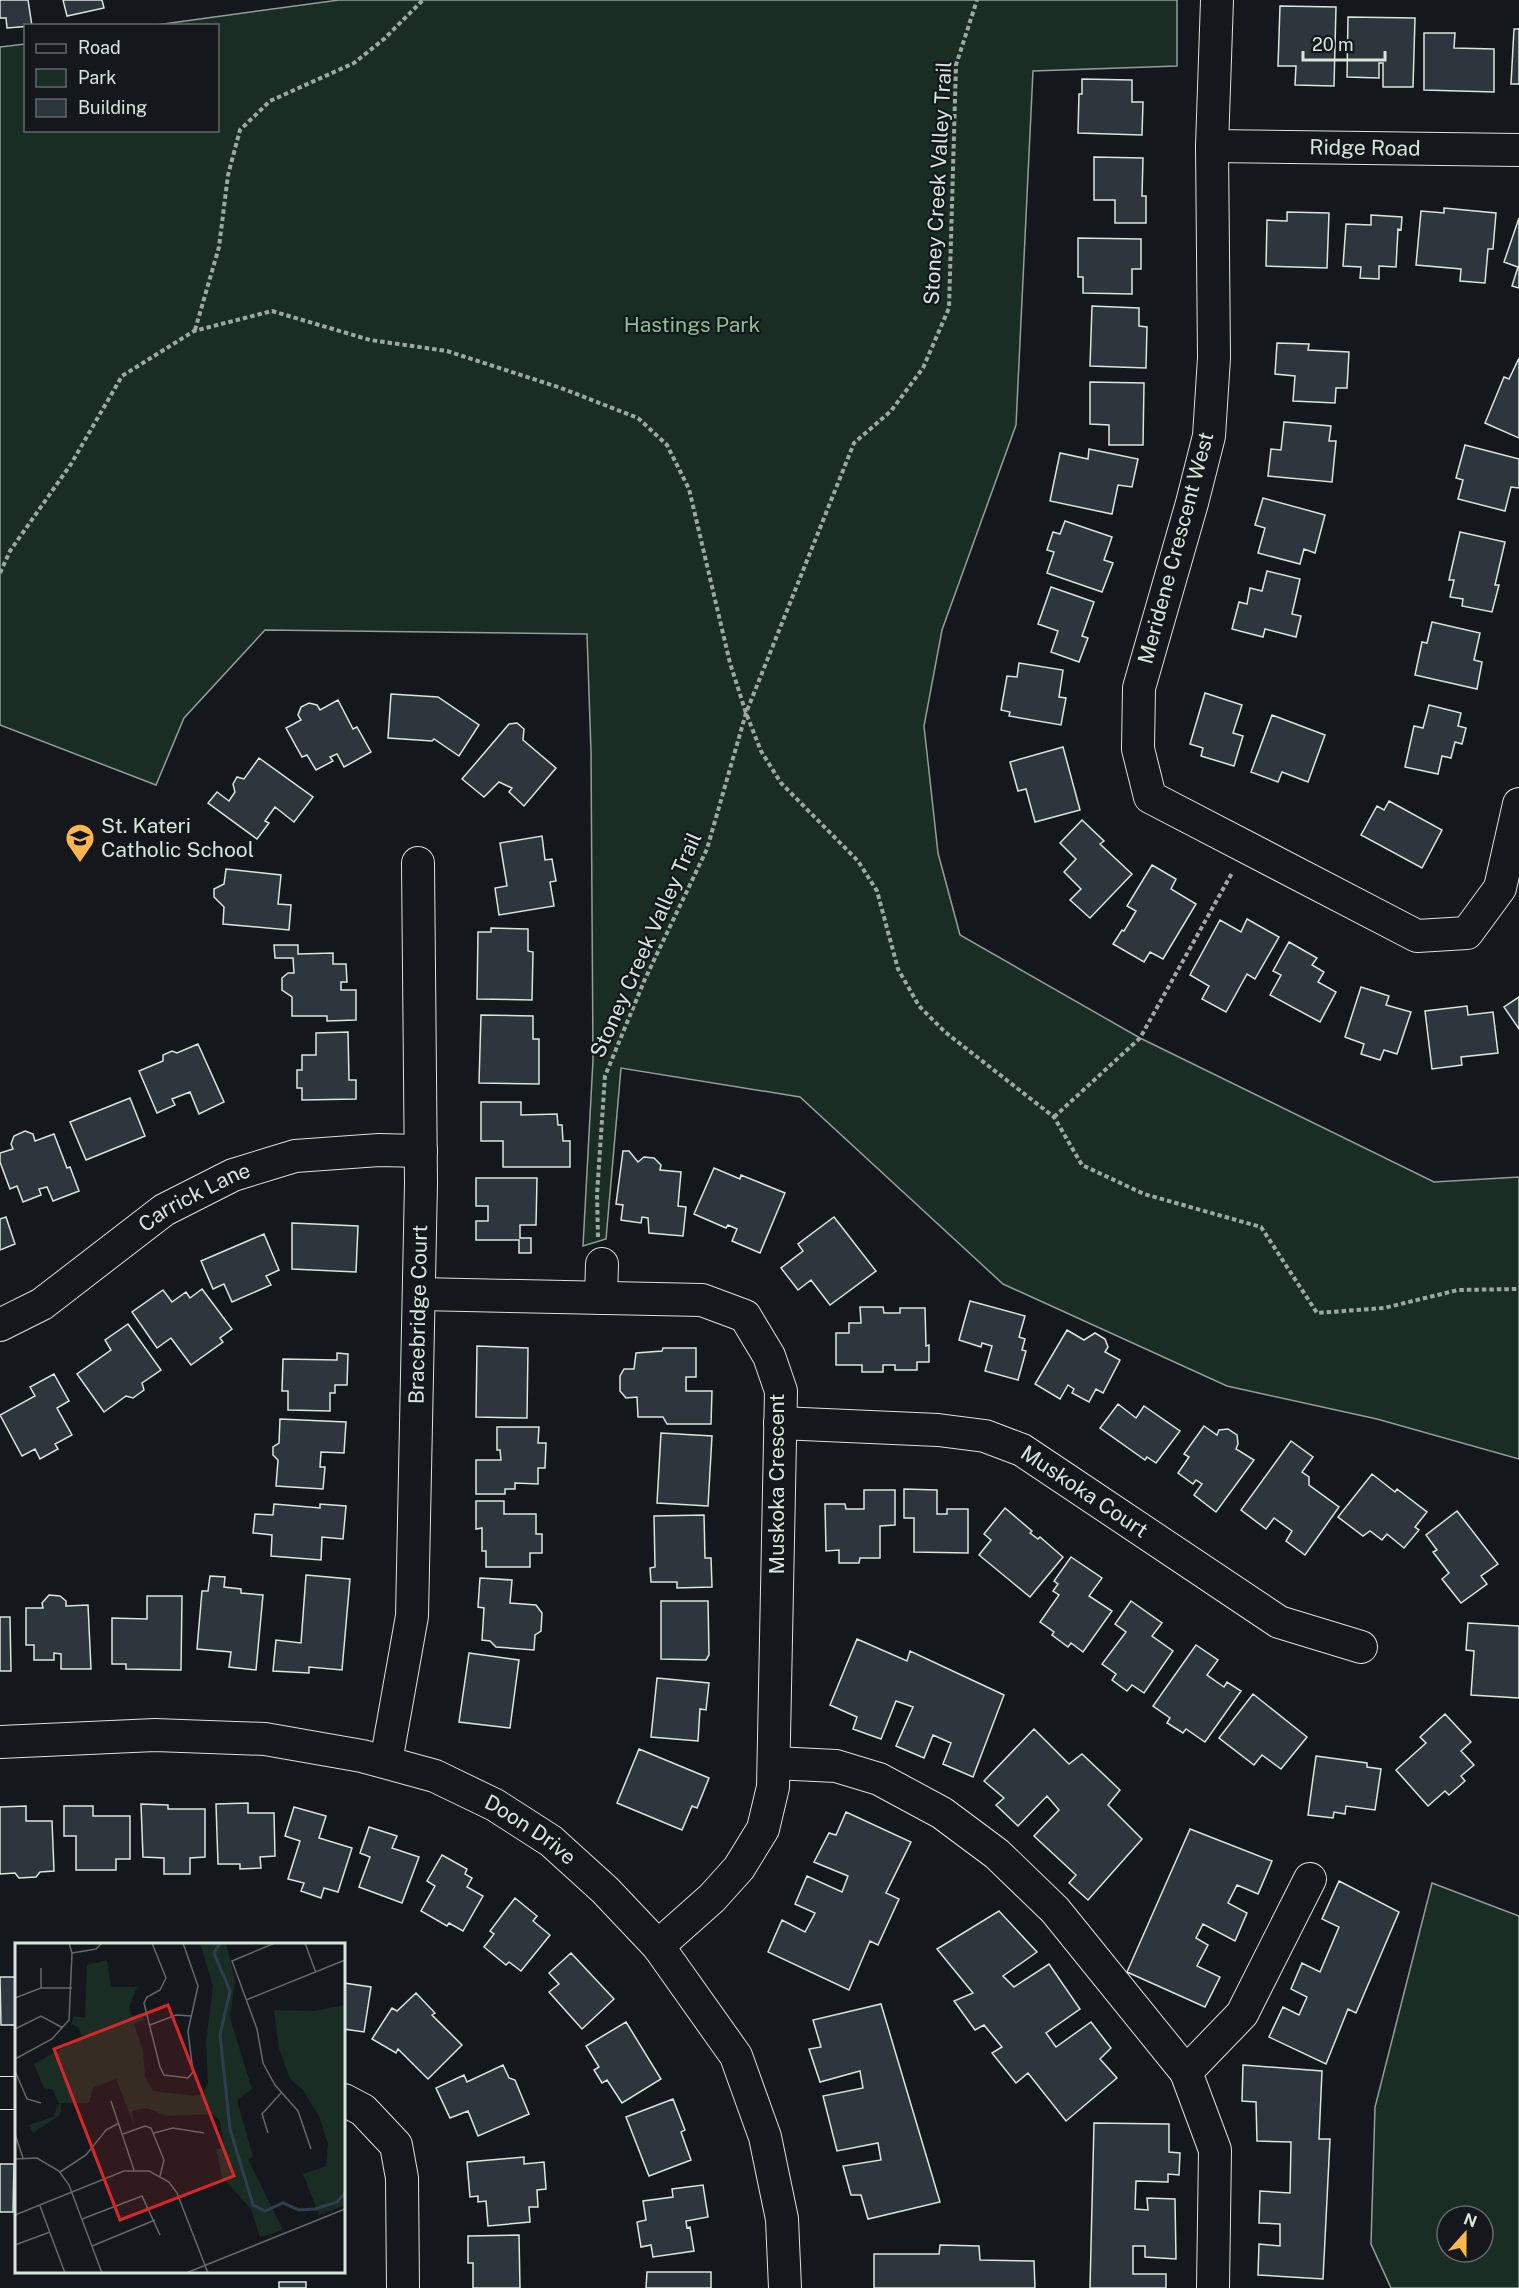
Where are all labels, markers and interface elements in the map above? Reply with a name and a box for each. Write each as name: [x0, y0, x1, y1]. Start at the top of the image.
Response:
legend: [24, 24, 219, 132]
scale bar: [1303, 24, 1386, 62]
text: 20 m: [1312, 34, 1354, 55]
text: Road: [78, 37, 121, 58]
street label: Stoney Creek Valley Trail: [919, 61, 956, 305]
text: Park: [78, 67, 116, 88]
text: Building: [78, 97, 147, 118]
street label: Ridge Road: [1309, 134, 1421, 161]
park label: Hastings Park: [624, 312, 761, 337]
street label: Meridene Crescent West: [1132, 429, 1219, 667]
place label: St. Kateri Catholic School: [101, 813, 254, 862]
school or university icon: St. Kateri Catholic School: [64, 822, 96, 864]
street label: Stoney Creek Valley Trail: [585, 828, 707, 1061]
street label: Carrick Lane: [133, 1158, 253, 1237]
street label: Bracebridge Court: [403, 1224, 432, 1404]
street label: Muskoka Crescent: [764, 1394, 789, 1574]
street label: Muskoka Court: [1016, 1440, 1153, 1543]
street label: Doon Drive: [481, 1789, 581, 1870]
inset map: [15, 1943, 345, 2273]
north arrow: [1435, 2204, 1495, 2264]
text: N: [1461, 2209, 1479, 2232]

